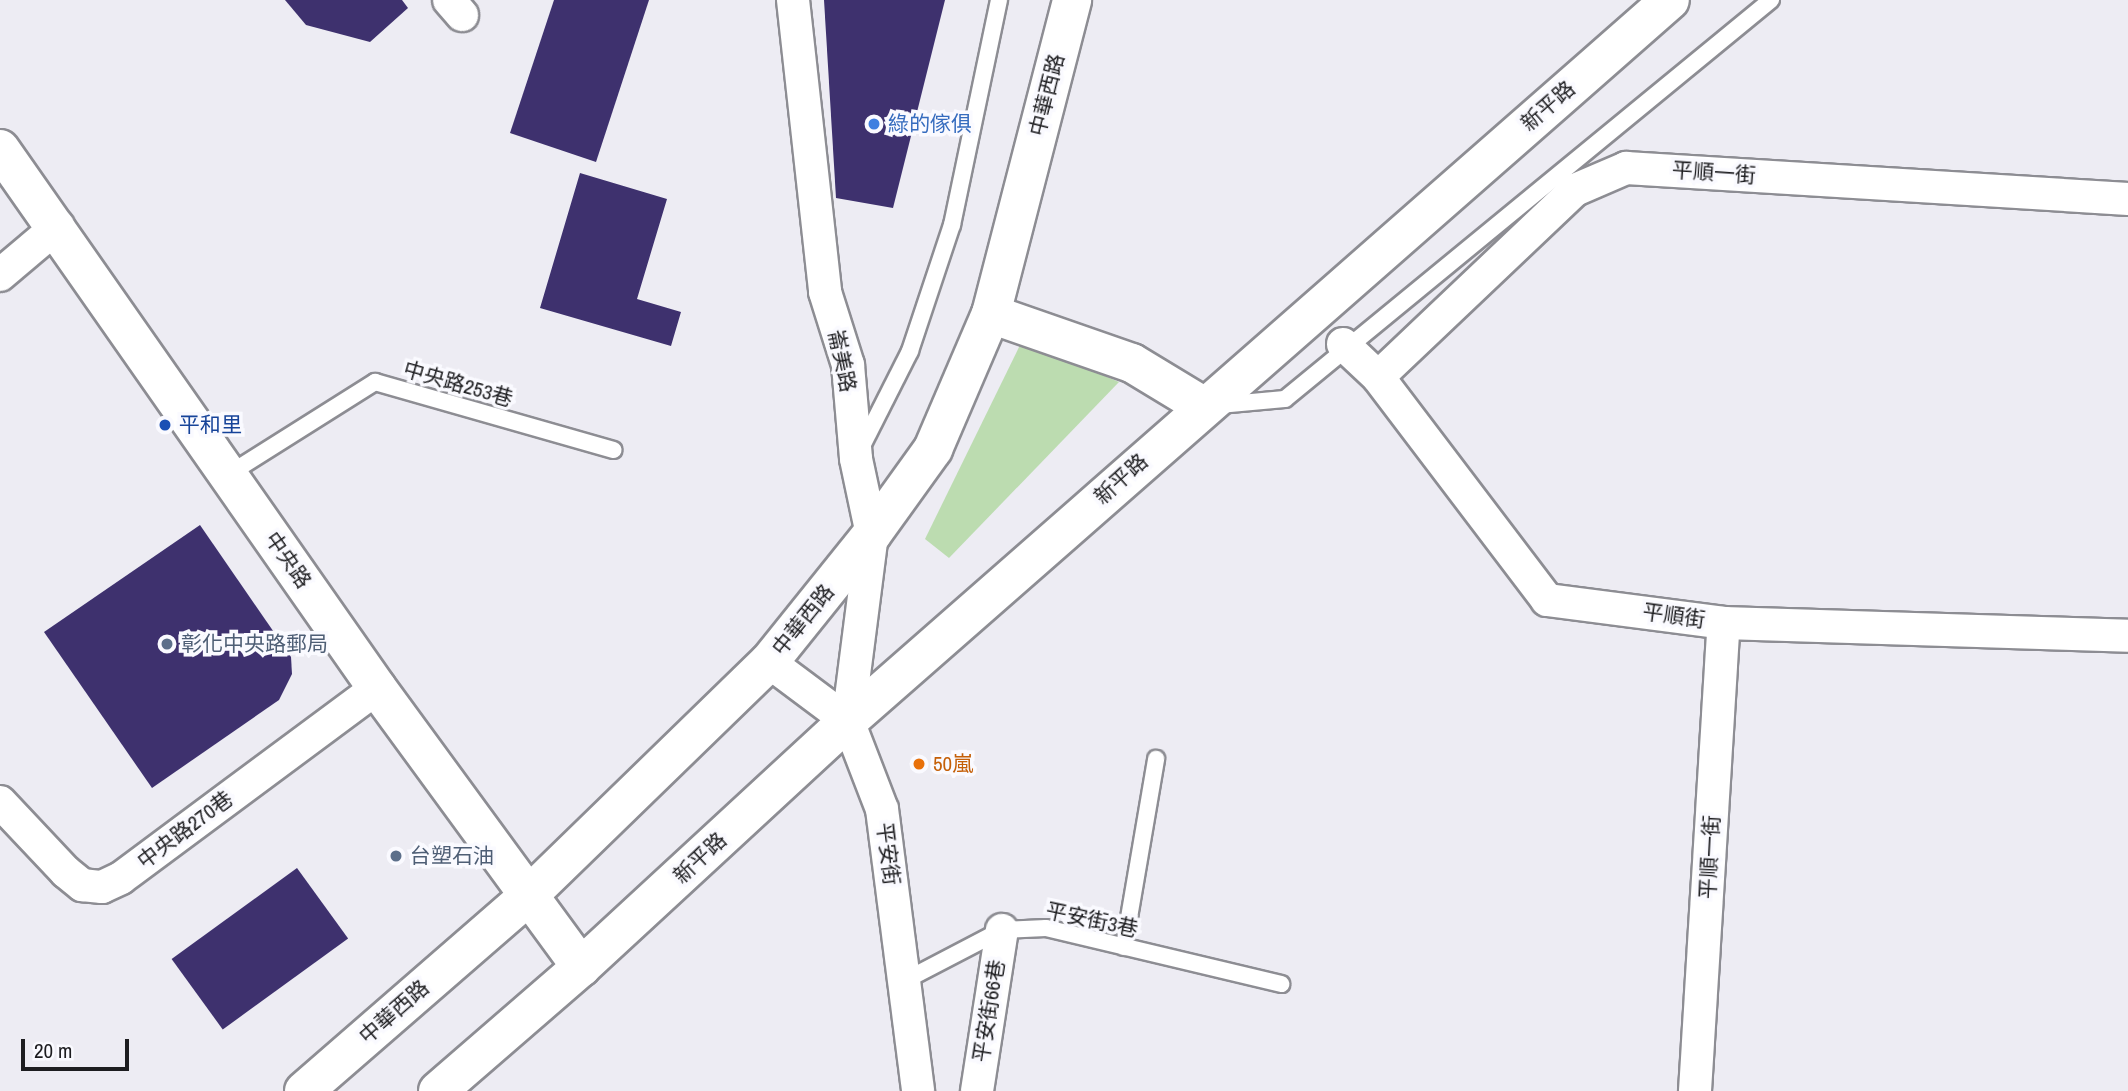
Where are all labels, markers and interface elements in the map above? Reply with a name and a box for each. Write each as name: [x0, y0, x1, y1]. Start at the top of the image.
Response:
street label: 中華西路: [1025, 51, 1069, 139]
street label: 新平路: [1516, 76, 1580, 136]
place label: 綠的傢俱: [888, 111, 972, 137]
marker: 綠的傢俱: [866, 116, 882, 132]
street label: 平順一街: [1671, 158, 1757, 188]
street label: 崙美路: [823, 328, 861, 394]
street label: 中央路253巷: [400, 356, 516, 412]
place label: 平和里: [179, 412, 242, 438]
marker: 平和里: [157, 417, 173, 433]
street label: 新平路: [1089, 449, 1153, 509]
street label: 中央路: [260, 527, 316, 593]
street label: 中華西路: [767, 579, 839, 661]
street label: 平順街: [1641, 599, 1707, 633]
place label: 彰化中央路郵局: [181, 631, 328, 657]
marker: 彰化中央路郵局: [159, 636, 175, 652]
place label: 50嵐: [933, 751, 973, 777]
marker: 50嵐: [911, 756, 927, 772]
street label: 中央路270巷: [132, 786, 238, 874]
street label: 平順一街: [1695, 814, 1725, 900]
street label: 平安街: [872, 821, 904, 887]
street label: 新平路: [668, 827, 732, 889]
place label: 台塑石油: [410, 843, 494, 869]
marker: 台塑石油: [388, 848, 404, 864]
street label: 平安街3巷: [1044, 898, 1140, 942]
street label: 平安街66巷: [968, 958, 1010, 1064]
street label: 中華西路: [354, 975, 434, 1049]
scale bar: [24, 1024, 133, 1068]
text: 20 m: [34, 1036, 72, 1065]

